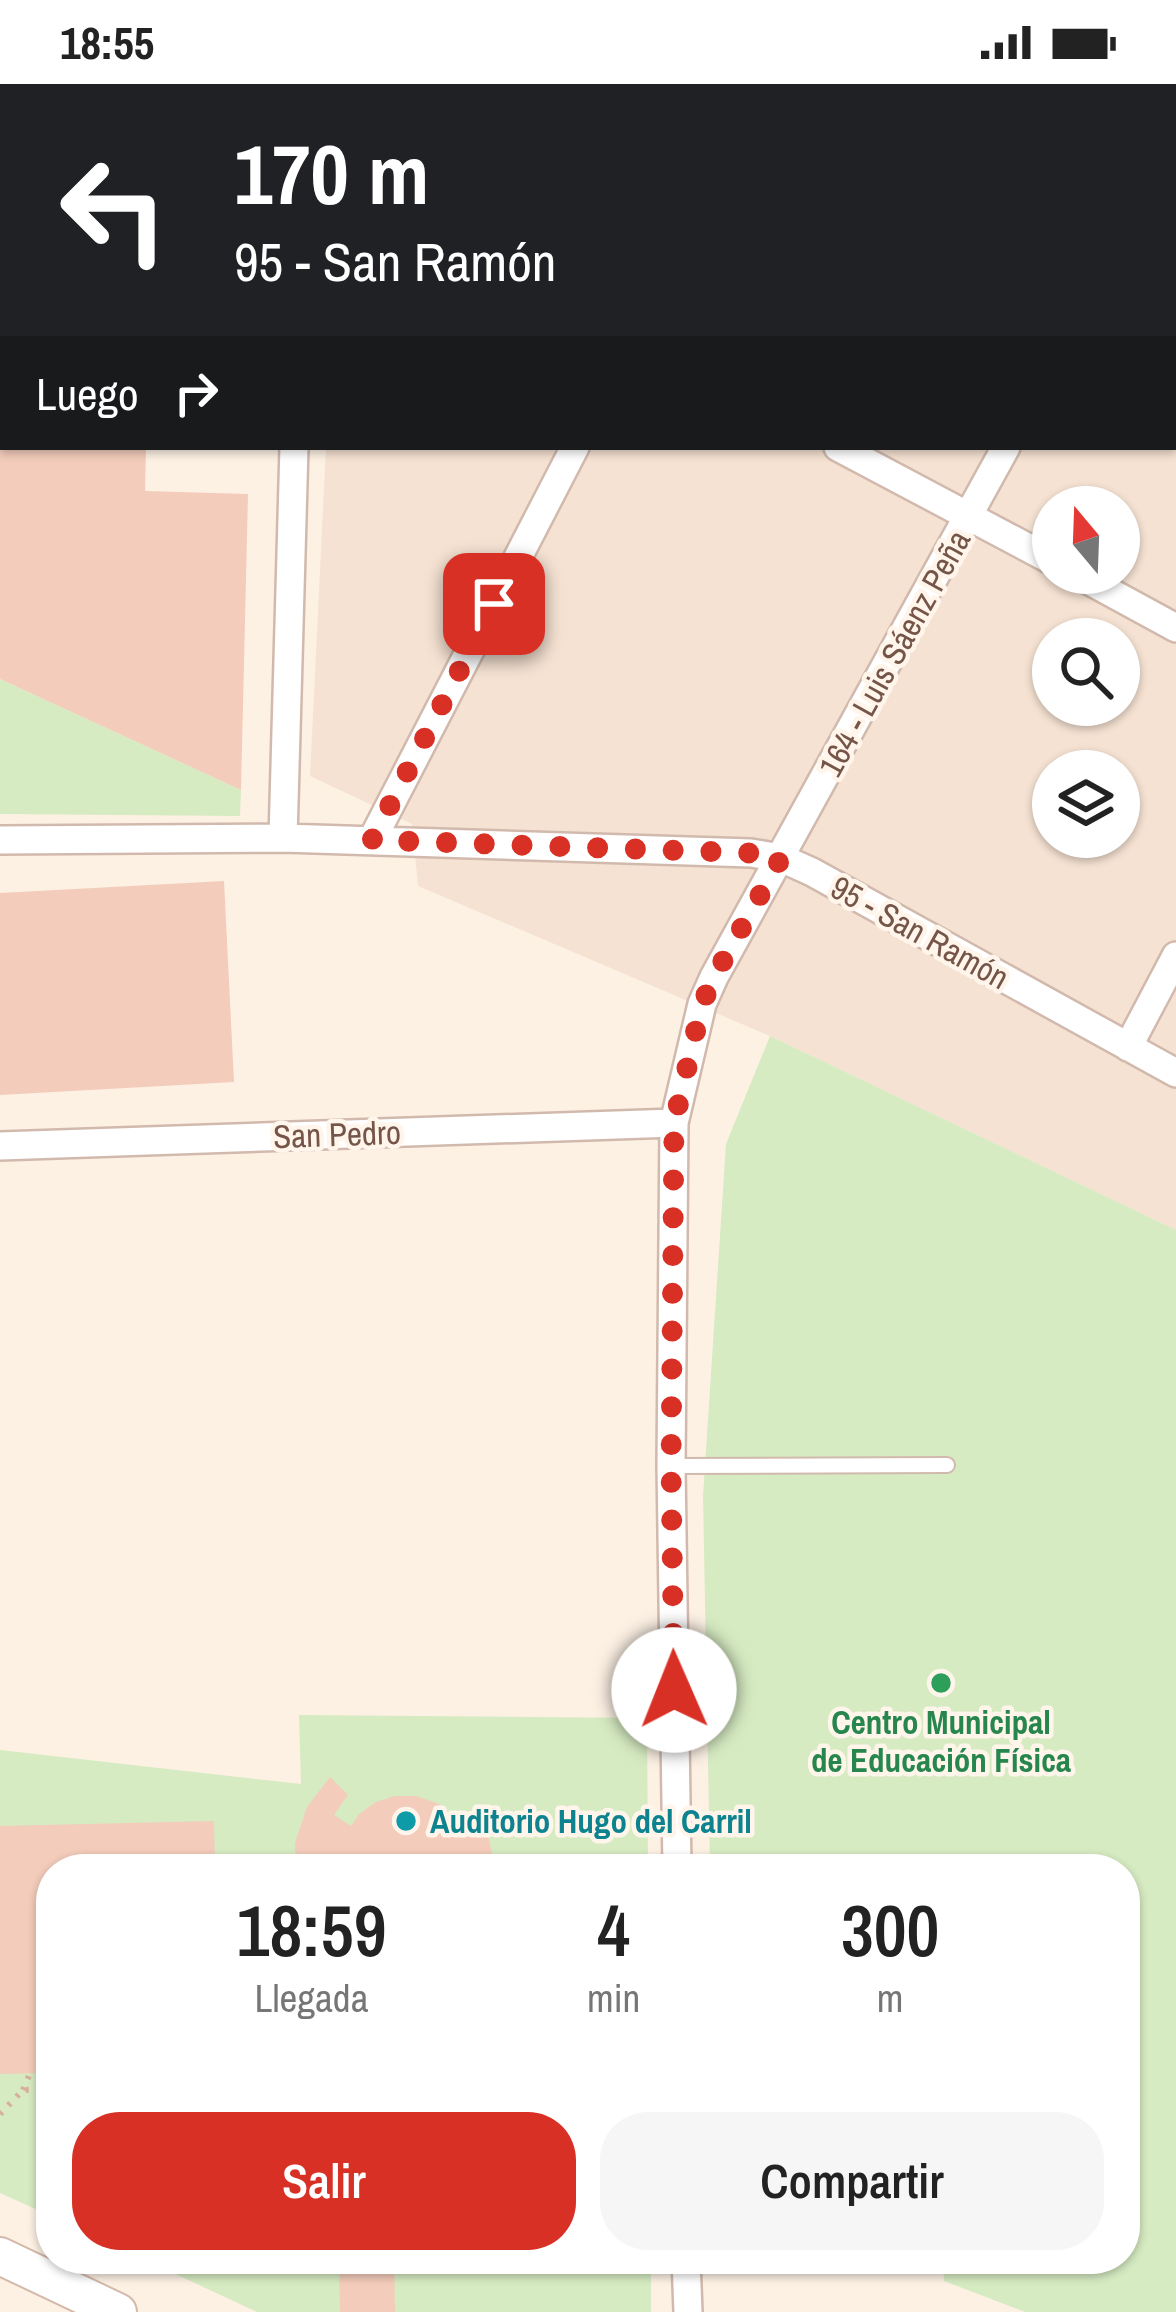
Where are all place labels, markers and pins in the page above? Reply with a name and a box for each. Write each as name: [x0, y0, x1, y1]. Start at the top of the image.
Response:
pin: [443, 553, 545, 655]
marker: Centro Municipal de Educación Física: [928, 1670, 954, 1696]
place label: Centro Municipal de Educación Física: [811, 1700, 1071, 1782]
place label: Auditorio Hugo del Carril: [430, 1799, 752, 1843]
marker: Auditorio Hugo del Carril: [393, 1808, 419, 1834]

